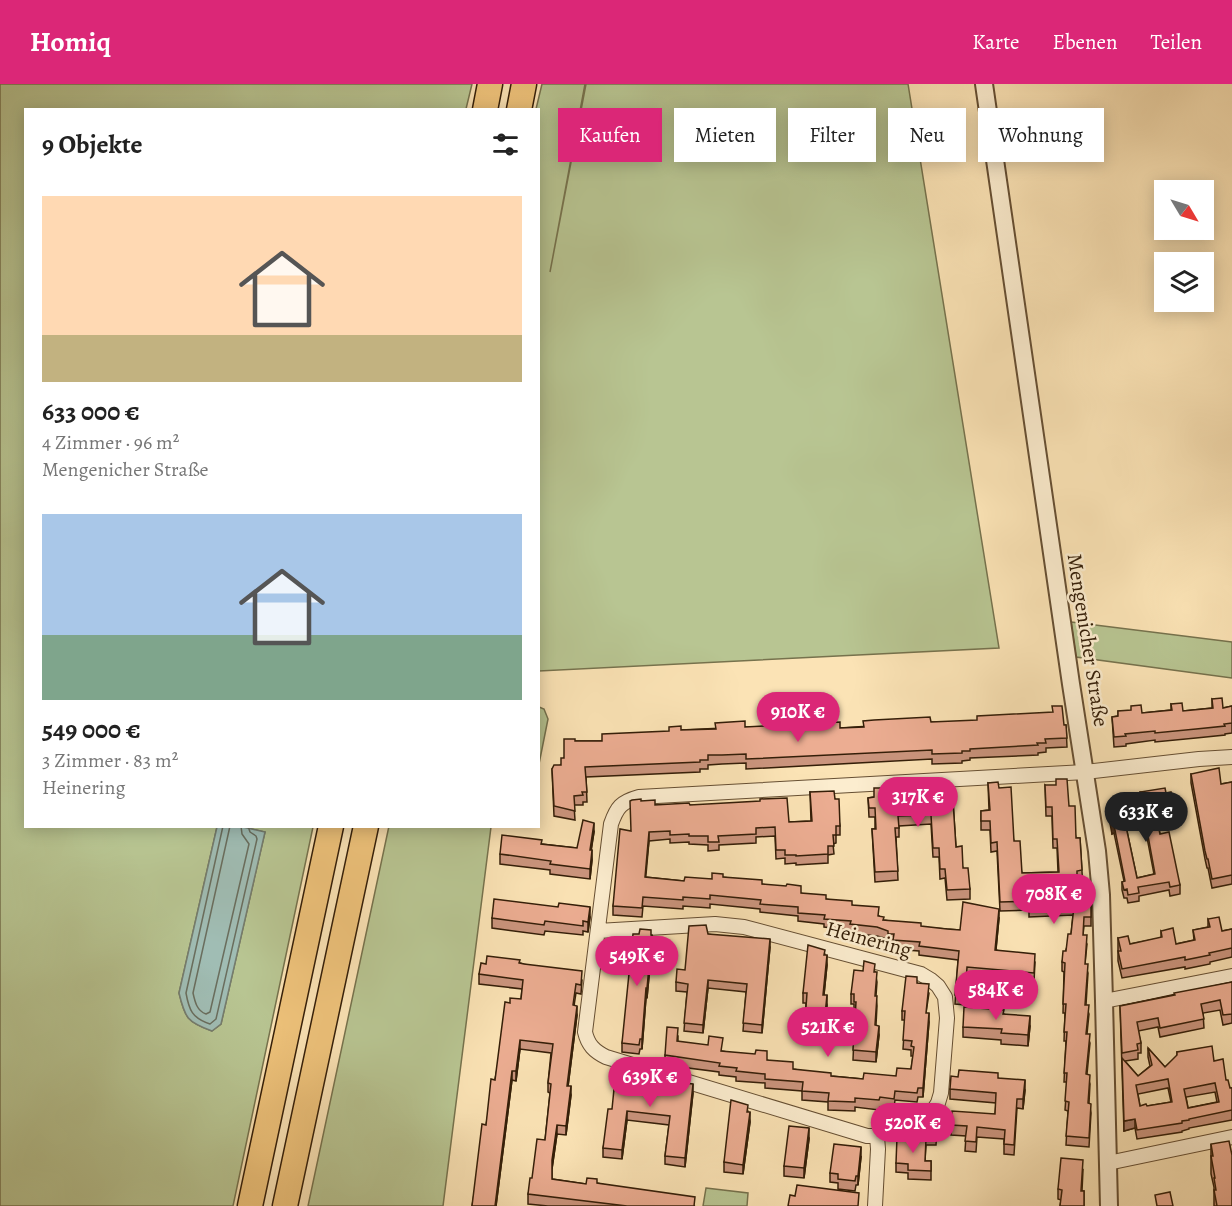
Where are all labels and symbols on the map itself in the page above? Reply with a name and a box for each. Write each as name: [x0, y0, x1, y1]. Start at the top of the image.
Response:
north arrow: [1154, 180, 1214, 240]
street label: Mengenicher Straße: [1060, 551, 1116, 729]
pin: 910K €: [749, 692, 847, 743]
pin: 317K €: [869, 777, 967, 828]
pin: 633K €: [1097, 792, 1195, 843]
pin: 708K €: [1005, 874, 1103, 925]
street label: Heinering: [823, 914, 915, 964]
pin: 549K €: [588, 936, 686, 987]
pin: 584K €: [947, 970, 1045, 1021]
pin: 521K €: [779, 1007, 877, 1058]
pin: 639K €: [601, 1057, 699, 1108]
pin: 520K €: [864, 1103, 962, 1154]

